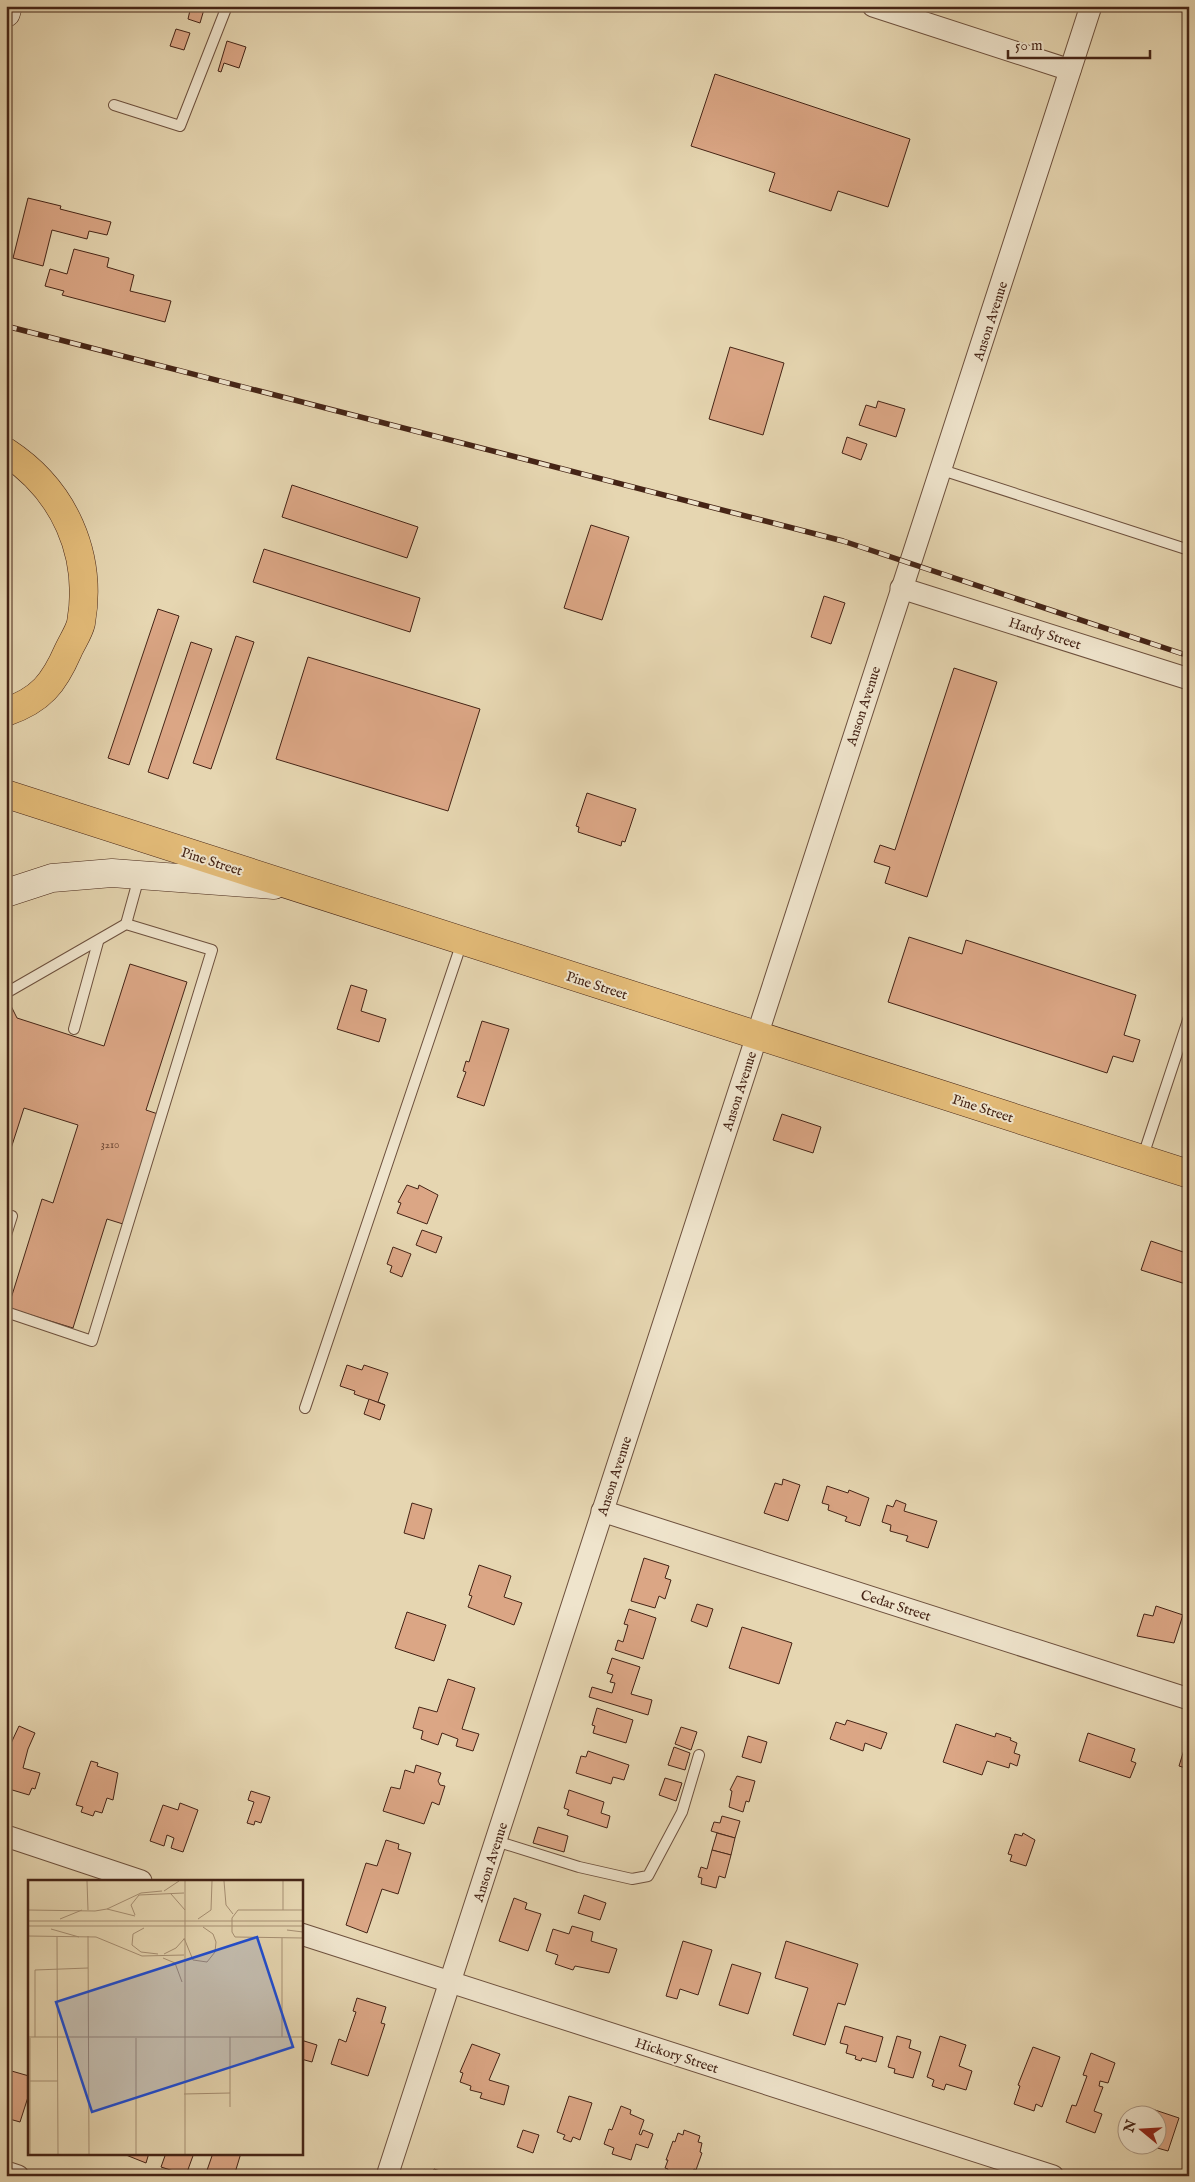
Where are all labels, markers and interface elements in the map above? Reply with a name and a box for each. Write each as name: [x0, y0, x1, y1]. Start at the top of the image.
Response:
scale bar: [1008, 28, 1150, 60]
text: 50 m: [1015, 36, 1043, 55]
street label: Anson Avenue: [969, 279, 1012, 364]
street label: Hardy Street: [1006, 614, 1083, 654]
street label: Anson Avenue: [842, 664, 885, 749]
street label: Pine Street: [179, 844, 245, 880]
street label: Pine Street: [564, 968, 630, 1004]
street label: Anson Avenue: [718, 1049, 761, 1134]
street label: Pine Street: [950, 1091, 1016, 1127]
house number: 3210: [101, 1138, 119, 1152]
street label: Anson Avenue: [593, 1434, 636, 1519]
street label: Cedar Street: [858, 1586, 933, 1626]
street label: Anson Avenue: [469, 1820, 512, 1905]
inset map: [28, 1880, 302, 2154]
street label: Hickory Street: [633, 2034, 721, 2078]
north arrow: [1118, 2104, 1168, 2154]
text: N: [1120, 2118, 1141, 2136]

